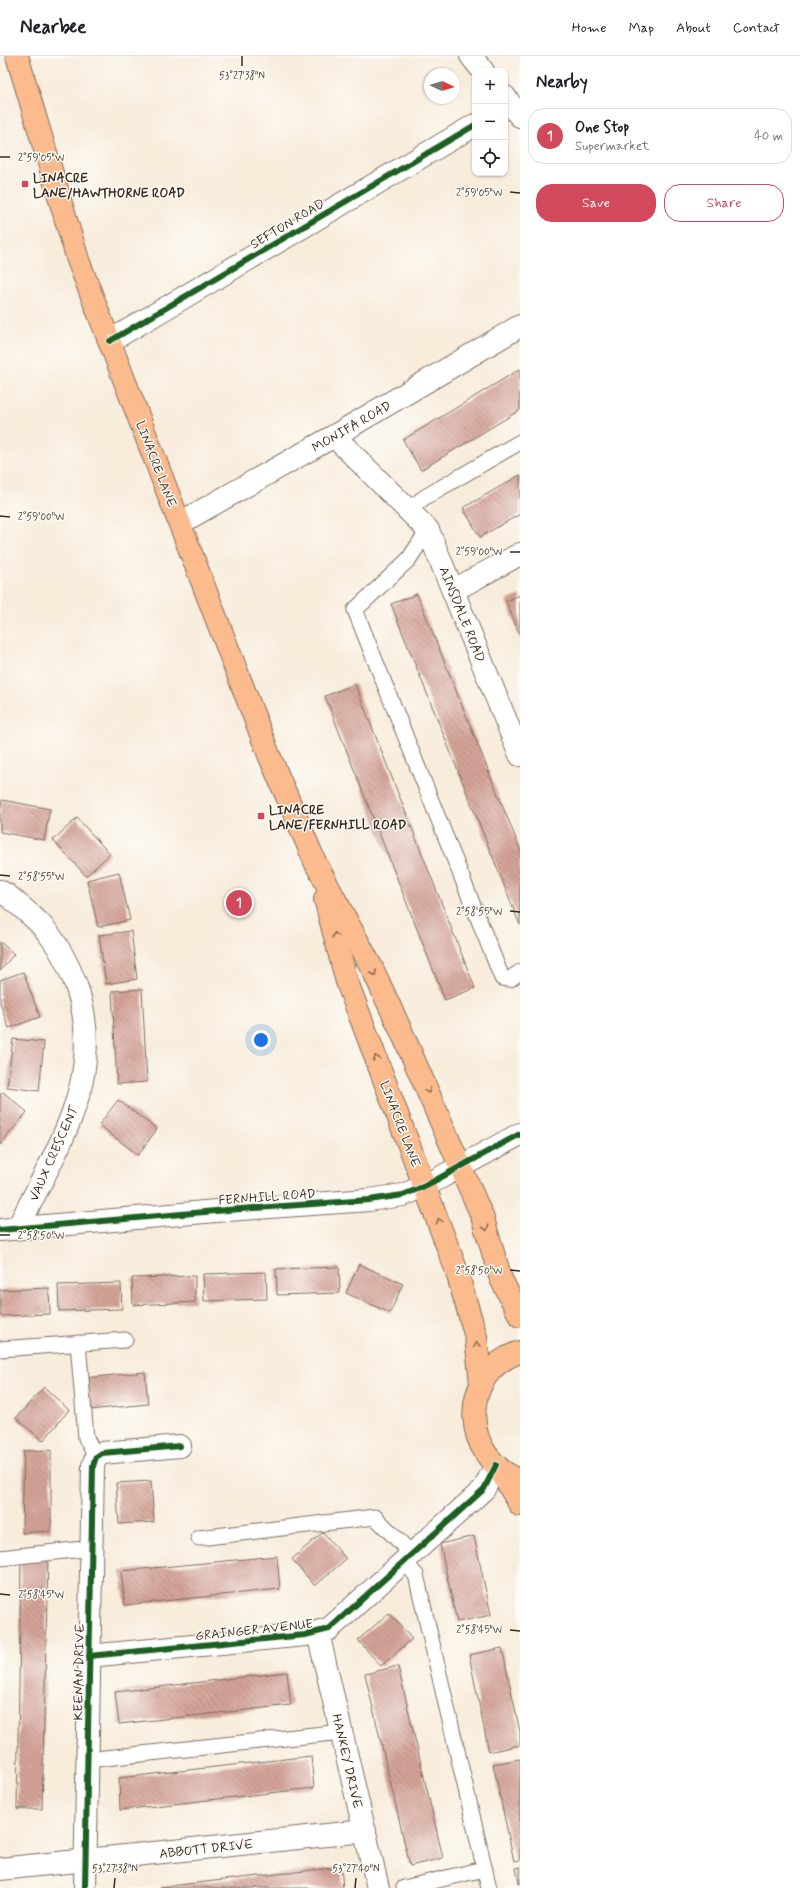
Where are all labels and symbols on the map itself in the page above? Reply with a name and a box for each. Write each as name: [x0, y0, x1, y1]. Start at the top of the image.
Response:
north arrow: [424, 68, 460, 104]
text: 53°27'38"N: [219, 69, 265, 83]
text: 2°59'05"W: [18, 151, 64, 165]
place label: LINACRE LANE/HAWTHORNE ROAD: [33, 170, 185, 202]
marker: LINACRE LANE/HAWTHORNE ROAD: [20, 179, 30, 189]
text: 2°59'05"W: [456, 186, 502, 200]
street label: SEFTON ROAD: [247, 195, 328, 253]
street label: MONIFA ROAD: [309, 398, 394, 457]
street label: LINACRE LANE: [131, 419, 180, 510]
text: 2°59'00"W: [18, 510, 64, 524]
text: 2°59'00"W: [456, 545, 502, 559]
street label: AINSDALE ROAD: [435, 564, 489, 665]
place label: LINACRE LANE/FERNHILL ROAD: [269, 802, 406, 834]
marker: LINACRE LANE/FERNHILL ROAD: [256, 811, 266, 821]
text: 2°58'55"W: [18, 870, 64, 884]
pin: 1: [226, 888, 252, 918]
text: 2°58'55"W: [456, 905, 502, 919]
one-way arrow: [331, 932, 340, 939]
one-way arrow: [369, 968, 377, 976]
your location: [251, 1030, 271, 1050]
one-way arrow: [372, 1055, 380, 1062]
street label: LINACRE LANE: [375, 1079, 424, 1170]
one-way arrow: [423, 1087, 431, 1095]
street label: VAUX CRESCENT: [26, 1102, 83, 1204]
street label: FERNHILL ROAD: [218, 1186, 316, 1209]
one-way arrow: [435, 1217, 443, 1224]
one-way arrow: [481, 1224, 490, 1231]
text: 2°58'50"W: [18, 1229, 64, 1243]
text: 2°58'50"W: [456, 1264, 502, 1278]
one-way arrow: [473, 1342, 482, 1348]
text: 2°58'45"W: [18, 1588, 64, 1602]
street label: GRAINGER AVENUE: [194, 1616, 314, 1645]
street label: KEENAN DRIVE: [70, 1623, 89, 1721]
text: 2°58'45"W: [456, 1623, 502, 1637]
street label: HANKEY DRIVE: [327, 1712, 366, 1810]
street label: ABBOTT DRIVE: [158, 1836, 254, 1863]
text: 53°27'38"N: [92, 1862, 138, 1876]
text: 53°27'40"N: [332, 1862, 380, 1876]

